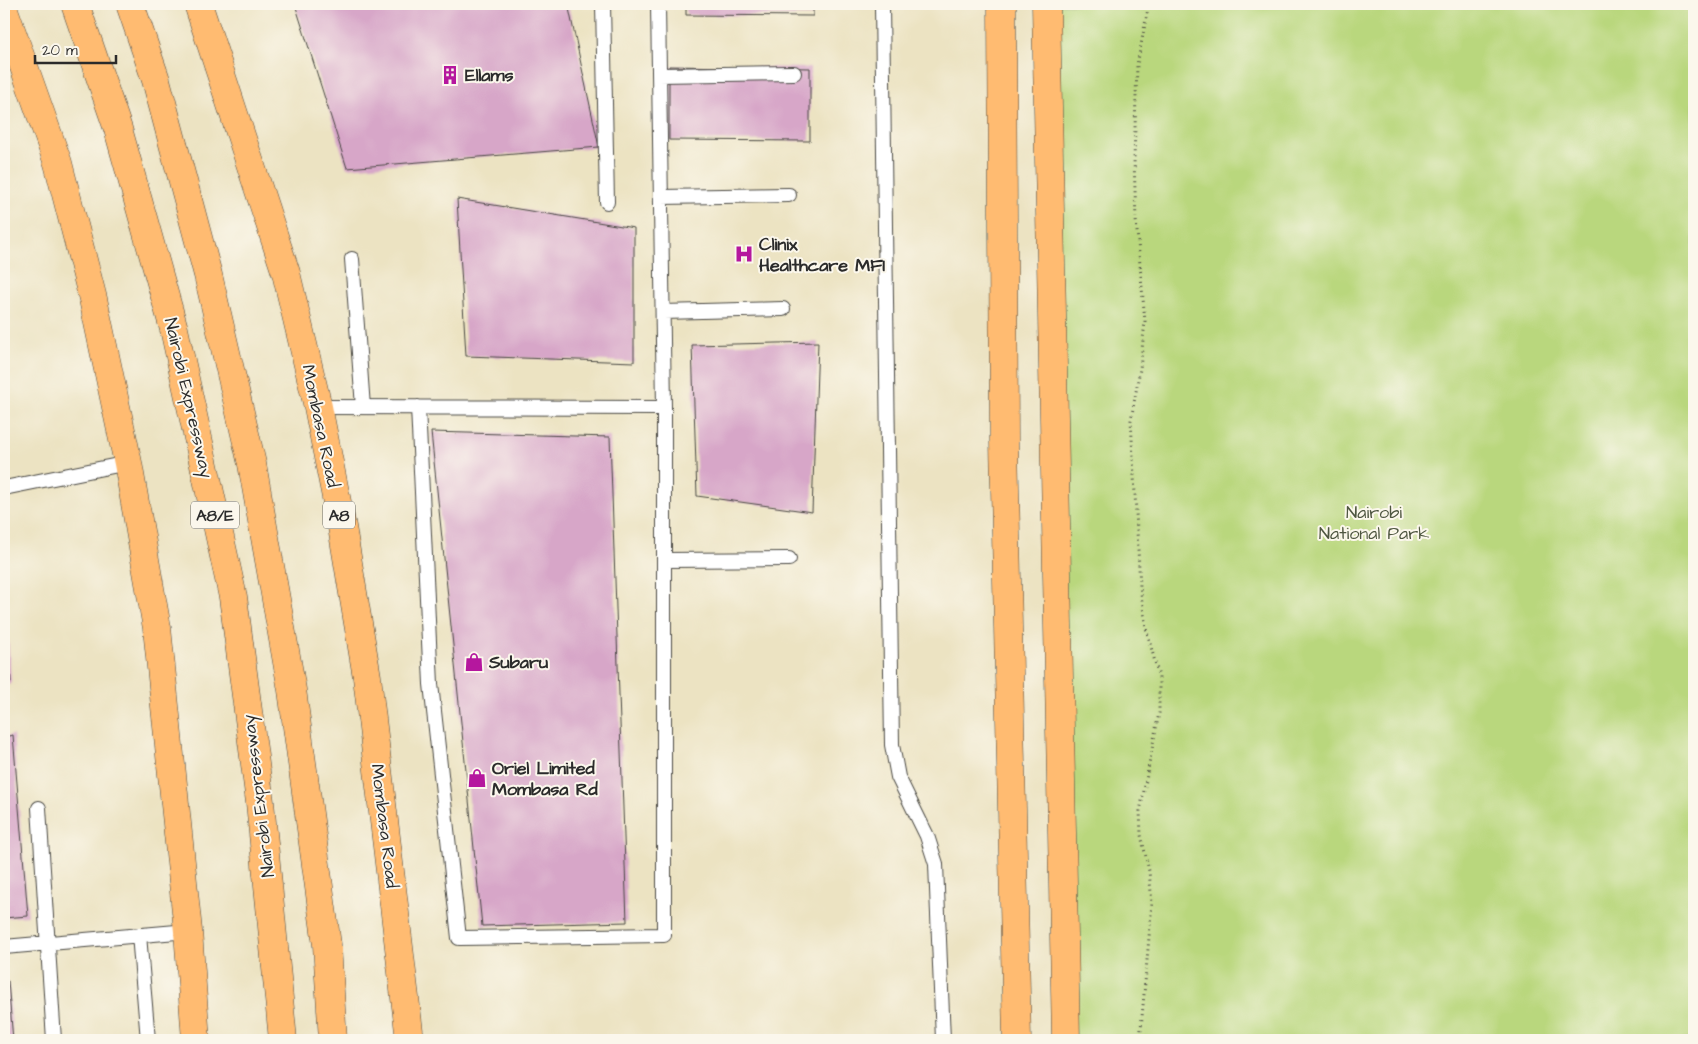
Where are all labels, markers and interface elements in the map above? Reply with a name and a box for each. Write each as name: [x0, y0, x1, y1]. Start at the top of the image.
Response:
scale bar: [35, 32, 116, 64]
text: 20 m: [42, 40, 78, 61]
place label: Ellams: [465, 63, 514, 88]
building icon: Ellams: [439, 64, 461, 86]
place label: Clinix Healthcare MFI: [759, 232, 886, 278]
hospital icon: Clinix Healthcare MFI: [733, 243, 755, 265]
street label: Nairobi Expressway: [157, 316, 219, 481]
street label: Mombasa Road: [295, 362, 346, 490]
park label: Nairobi National Park: [1319, 500, 1429, 546]
road number: A8/E: [191, 502, 239, 528]
road number: A8: [323, 502, 355, 528]
place label: Subaru: [488, 650, 548, 675]
shop icon: Subaru: [463, 651, 485, 673]
street label: Nairobi Expressway: [236, 713, 282, 879]
place label: Oriel Limited Mombasa Rd: [492, 756, 599, 802]
street label: Mombasa Road: [364, 762, 405, 890]
shop icon: Oriel Limited Mombasa Rd: [466, 767, 488, 789]

